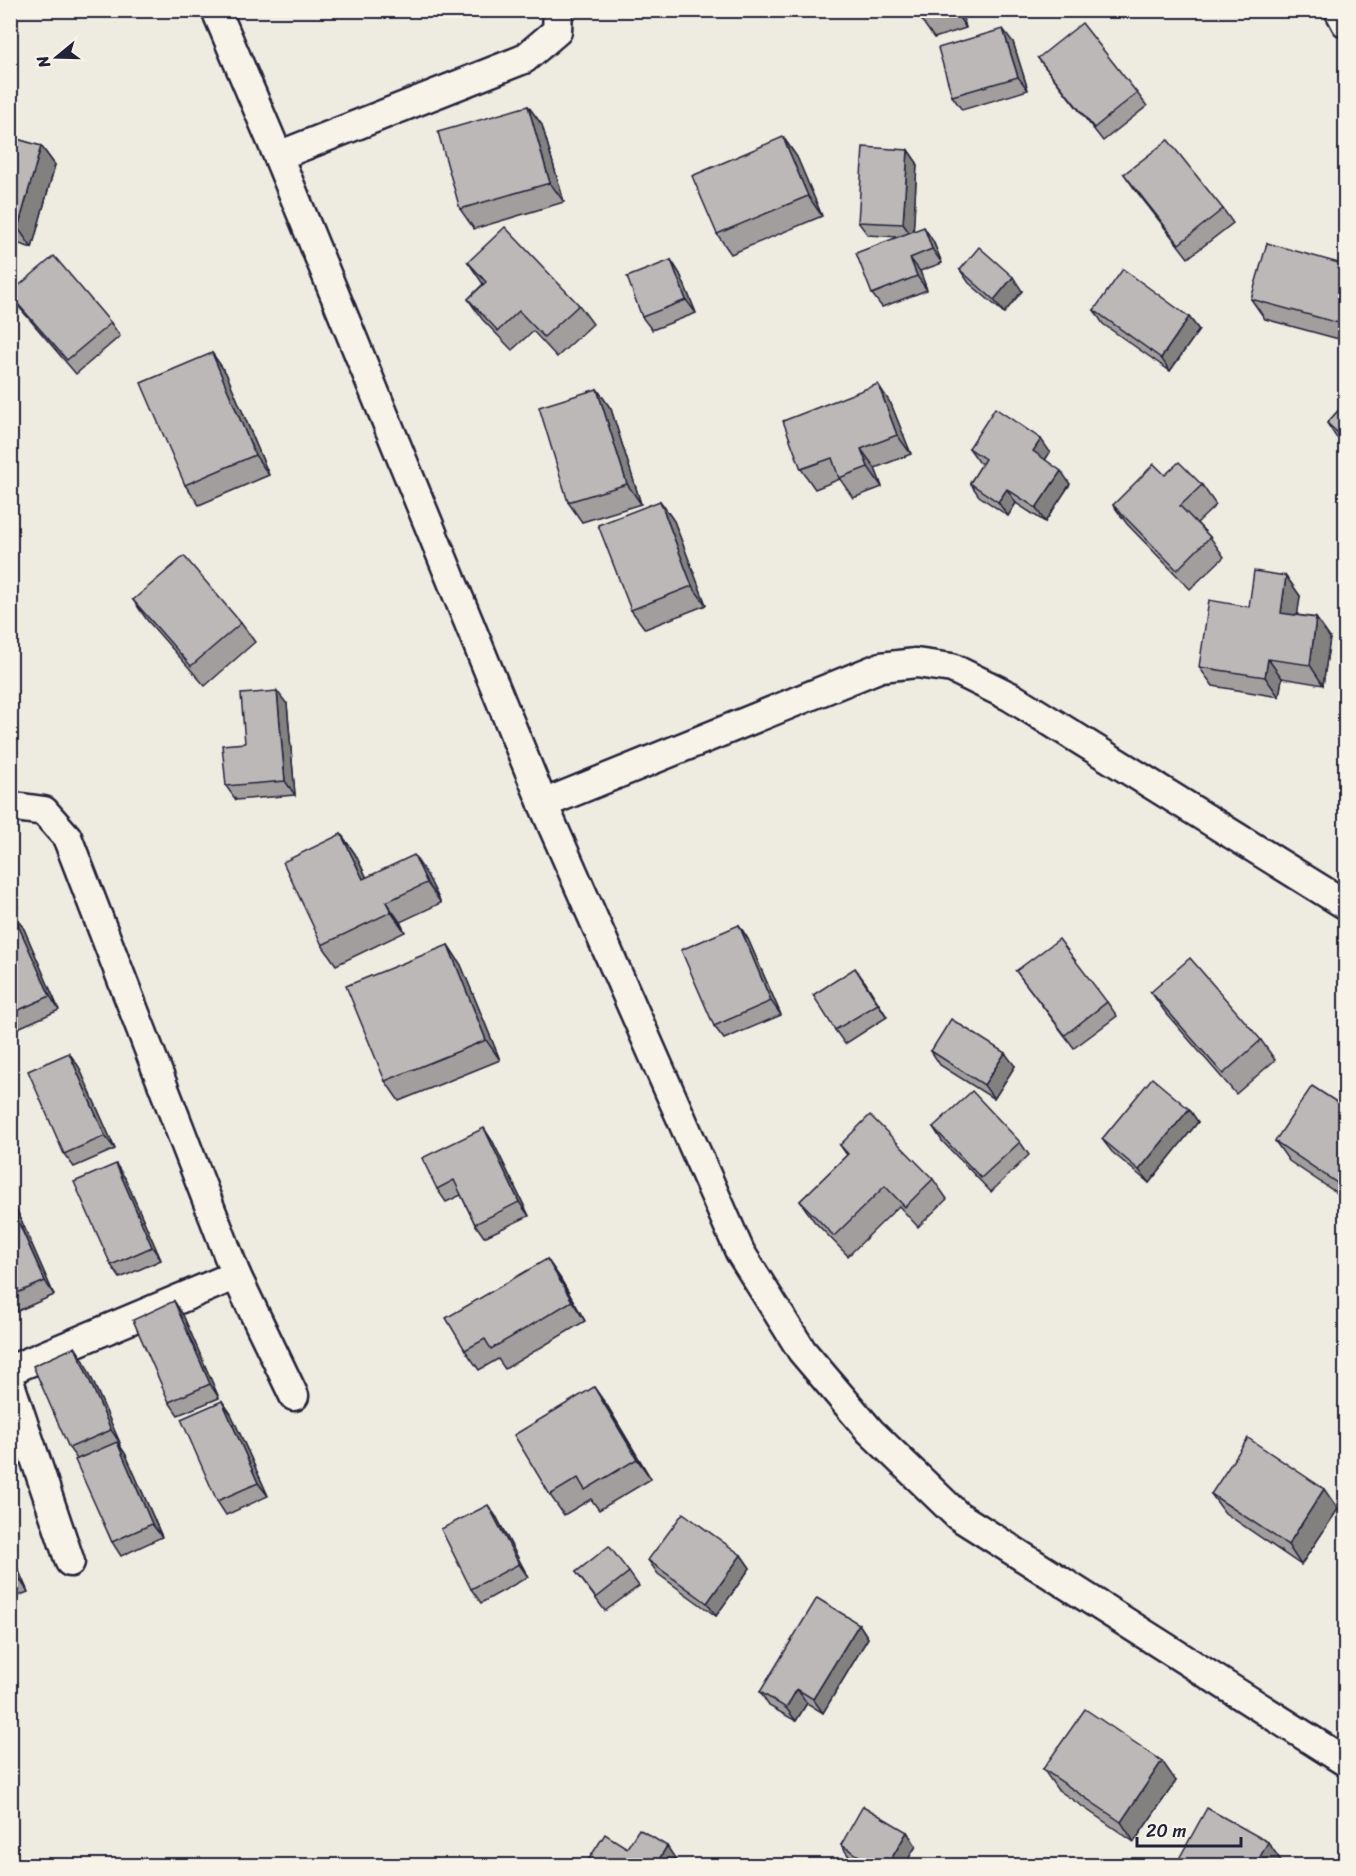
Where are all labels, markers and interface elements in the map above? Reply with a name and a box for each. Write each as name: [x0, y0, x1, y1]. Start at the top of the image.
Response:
north arrow: [27, 27, 87, 87]
text: N: [27, 51, 59, 73]
scale bar: [1137, 1810, 1240, 1848]
text: 20 m: [1146, 1815, 1186, 1847]

